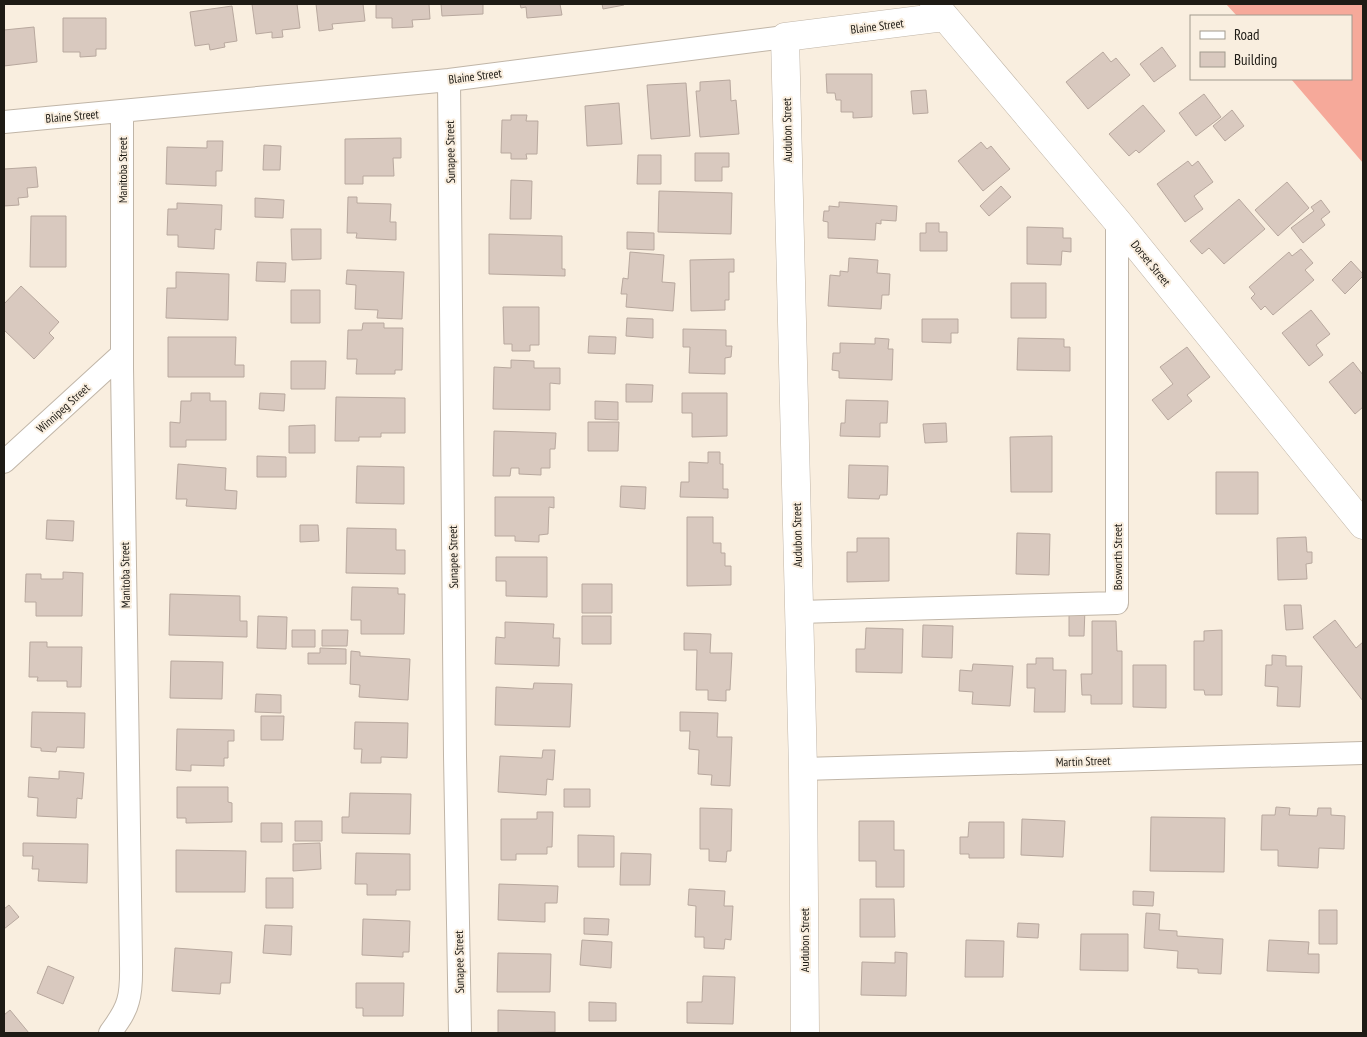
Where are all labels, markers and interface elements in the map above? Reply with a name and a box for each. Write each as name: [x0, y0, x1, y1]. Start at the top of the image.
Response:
street label: Blaine Street: [850, 15, 905, 37]
legend: [1190, 15, 1352, 80]
text: Road: [1234, 25, 1260, 44]
text: Building: [1234, 50, 1277, 69]
street label: Blaine Street: [448, 65, 503, 87]
street label: Audubon Street: [779, 97, 795, 162]
street label: Blaine Street: [45, 106, 100, 126]
street label: Sunapee Street: [442, 120, 458, 184]
street label: Manitoba Street: [115, 136, 130, 203]
street label: Dorset Street: [1128, 237, 1174, 289]
street label: Winnipeg Street: [33, 380, 93, 436]
street label: Audubon Street: [789, 502, 805, 567]
street label: Bosworth Street: [1110, 523, 1125, 590]
street label: Sunapee Street: [445, 525, 461, 589]
street label: Manitoba Street: [117, 541, 133, 608]
street label: Martin Street: [1055, 753, 1111, 769]
street label: Audubon Street: [797, 907, 812, 972]
street label: Sunapee Street: [451, 930, 467, 994]

